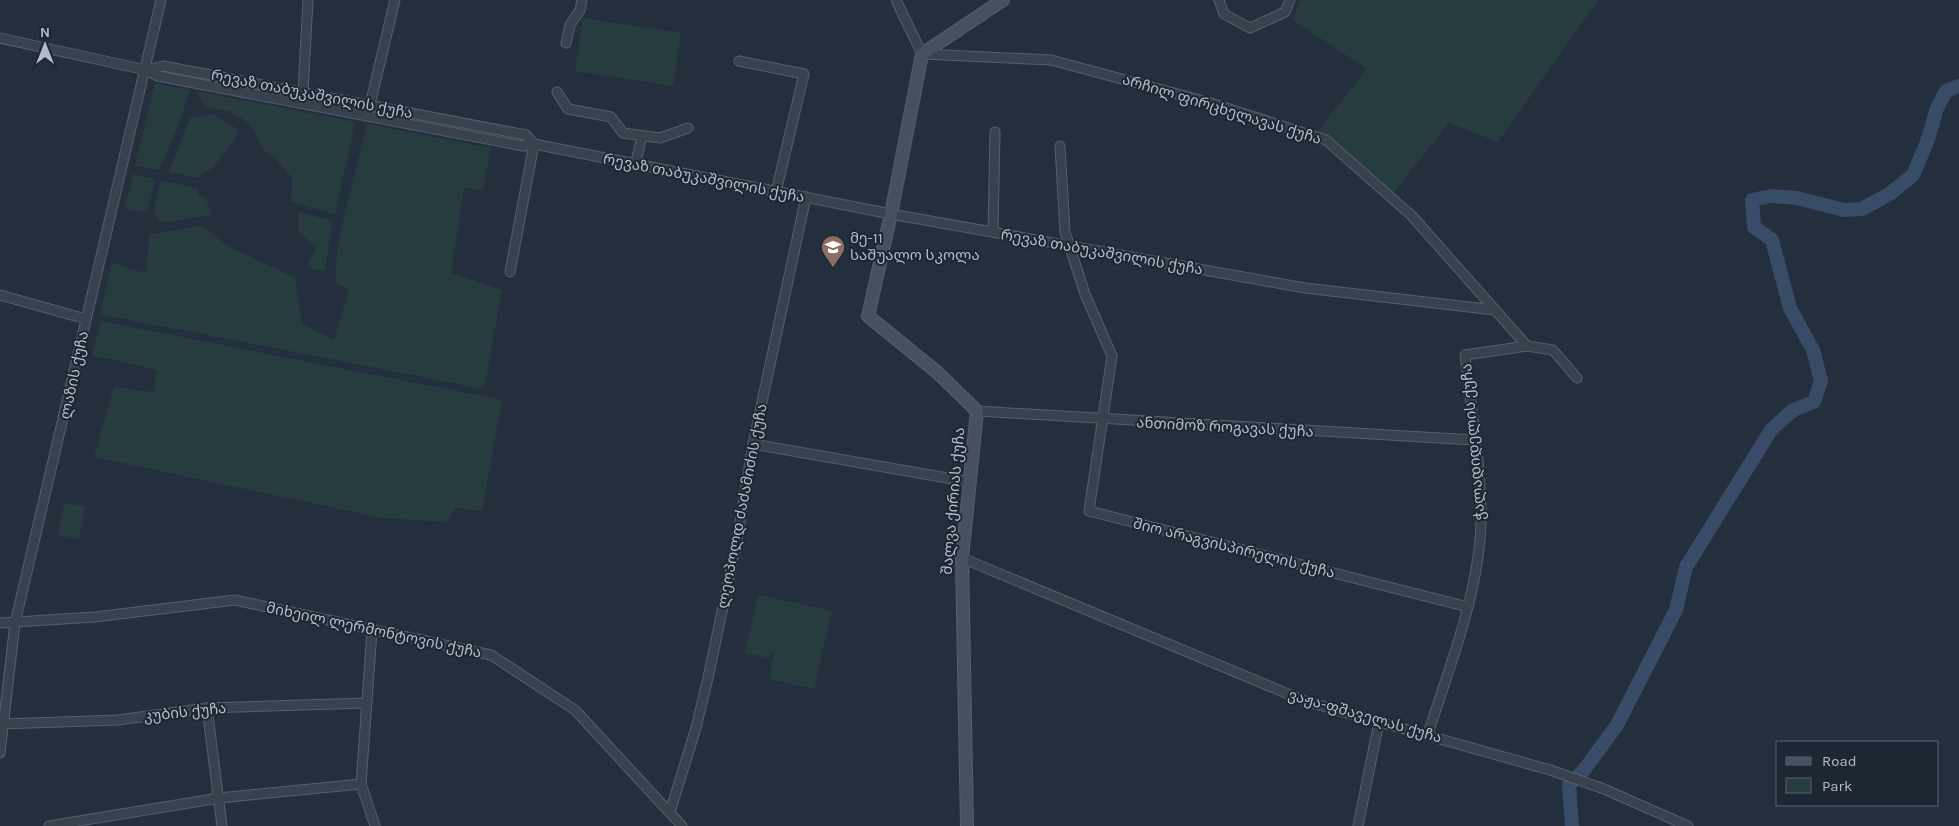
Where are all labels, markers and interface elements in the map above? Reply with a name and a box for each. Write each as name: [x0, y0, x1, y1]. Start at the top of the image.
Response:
north arrow: [20, 20, 70, 70]
text: N: [40, 24, 50, 41]
street label: რევაზ თაბუკაშვილის ქუჩა: [210, 66, 414, 122]
street label: არჩილ ფირცხელავას ქუჩა: [1120, 70, 1324, 148]
street label: რევაზ თაბუკაშვილის ქუჩა: [602, 150, 806, 206]
street label: რევაზ თაბუკაშვილის ქუჩა: [1000, 225, 1204, 279]
place label: მე-11 საშუალო სკოლა: [850, 229, 980, 264]
school or university icon: მე-11 საშუალო სკოლა: [820, 234, 846, 268]
street label: ლაზის ქუჩა: [56, 329, 92, 421]
street label: ჭალადიდელის ქუჩა: [1457, 363, 1489, 521]
street label: ლეოპოლდ ძაძამიძის ქუჩა: [713, 402, 771, 610]
street label: ანთიმოზ როგავას ქუჩა: [1136, 413, 1314, 441]
street label: შალვა ქირიას ქუჩა: [938, 427, 968, 575]
street label: შიო არაგვისპირელის ქუჩა: [1131, 514, 1337, 582]
street label: მიხეილ ლერმონტოვის ქუჩა: [265, 598, 483, 662]
street label: ვაჟა-ფშაველას ქუჩა: [1286, 685, 1444, 747]
street label: კუბის ქუჩა: [143, 699, 227, 725]
legend: [1776, 741, 1939, 806]
text: Road: [1822, 752, 1857, 770]
text: Park: [1822, 777, 1852, 795]

